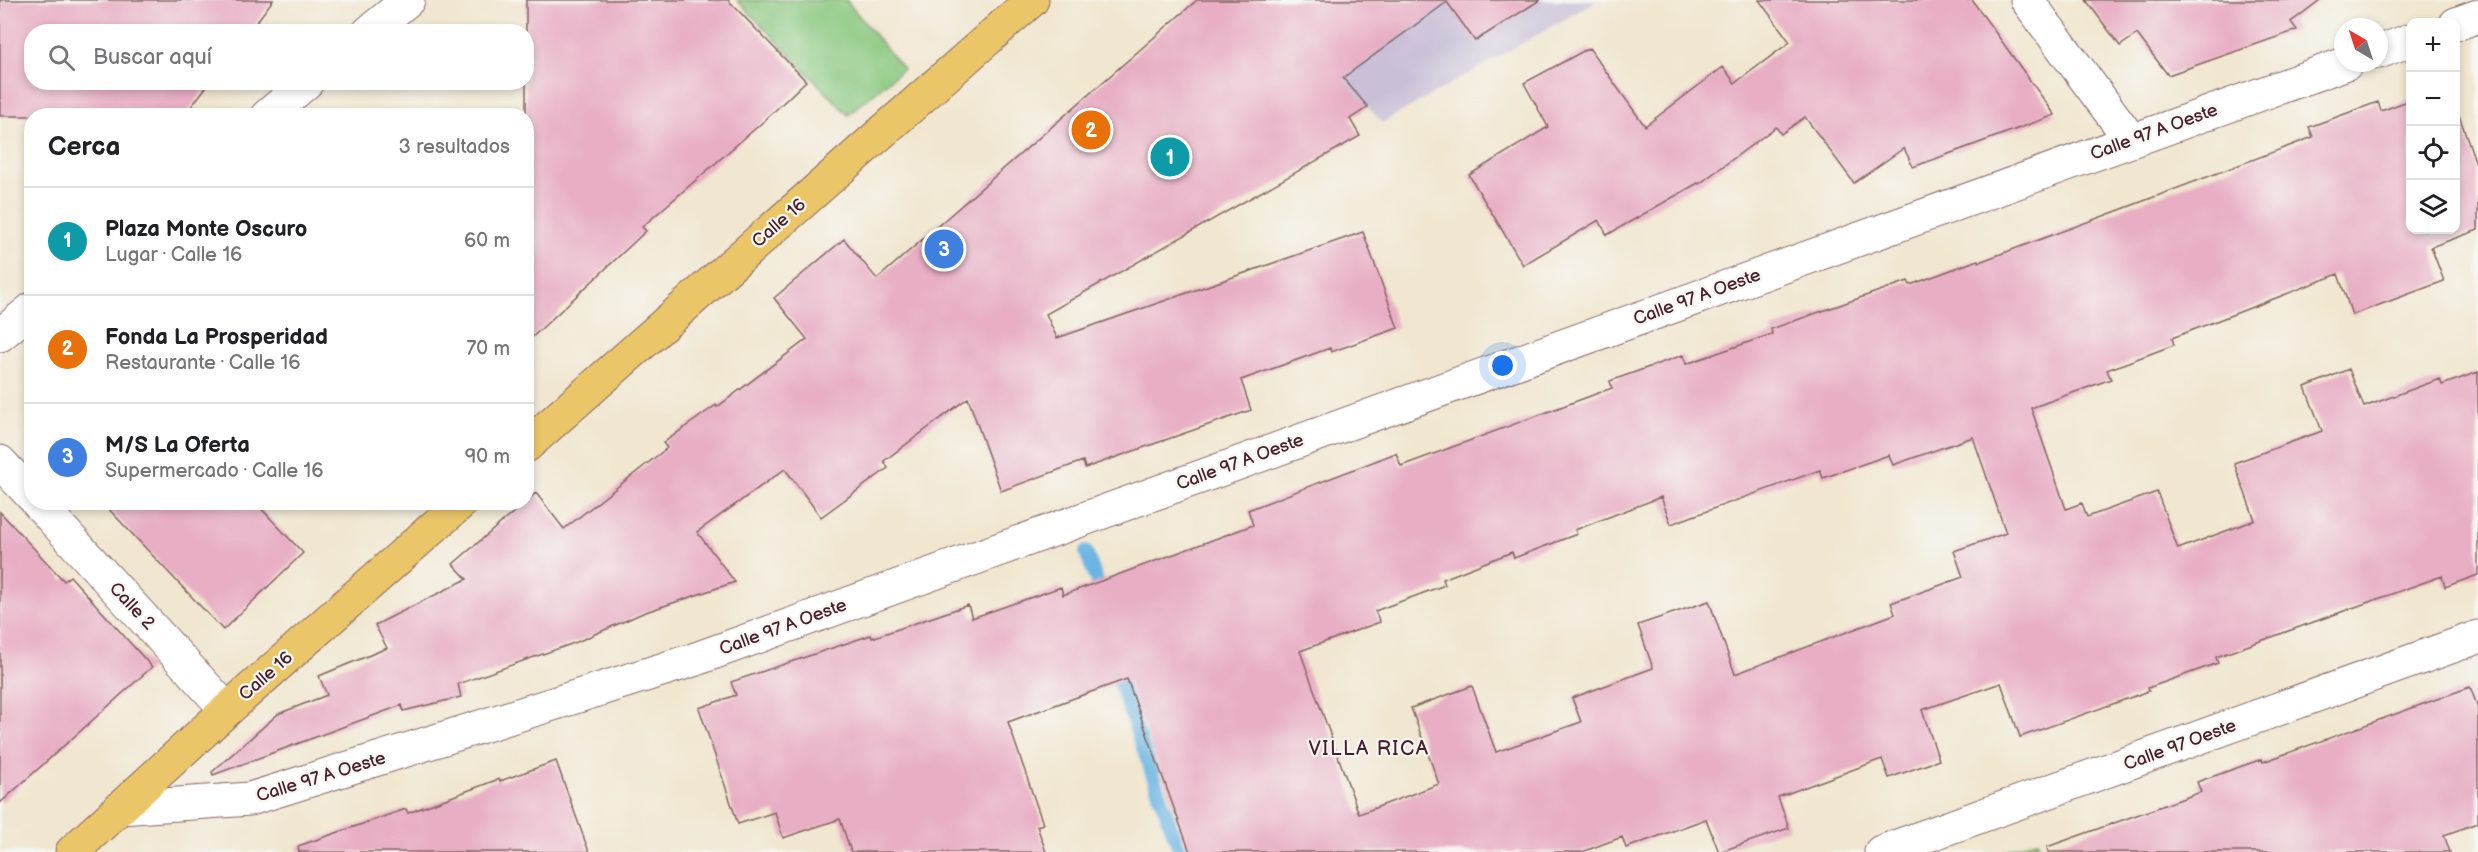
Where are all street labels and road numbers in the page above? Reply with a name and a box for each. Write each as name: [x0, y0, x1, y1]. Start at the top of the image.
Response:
street label: Calle 97 A Oeste: [2087, 99, 2221, 165]
street label: Calle 16: [748, 194, 810, 252]
street label: Calle 97 A Oeste: [1630, 264, 1764, 330]
street label: Calle 97 A Oeste: [1173, 429, 1307, 495]
street label: Calle 2: [105, 578, 159, 634]
street label: Calle 97 A Oeste: [716, 594, 850, 660]
street label: Calle 16: [235, 647, 297, 705]
street label: Calle 97 Oeste: [2121, 715, 2239, 775]
street label: Calle 97 A Oeste: [254, 747, 388, 807]

